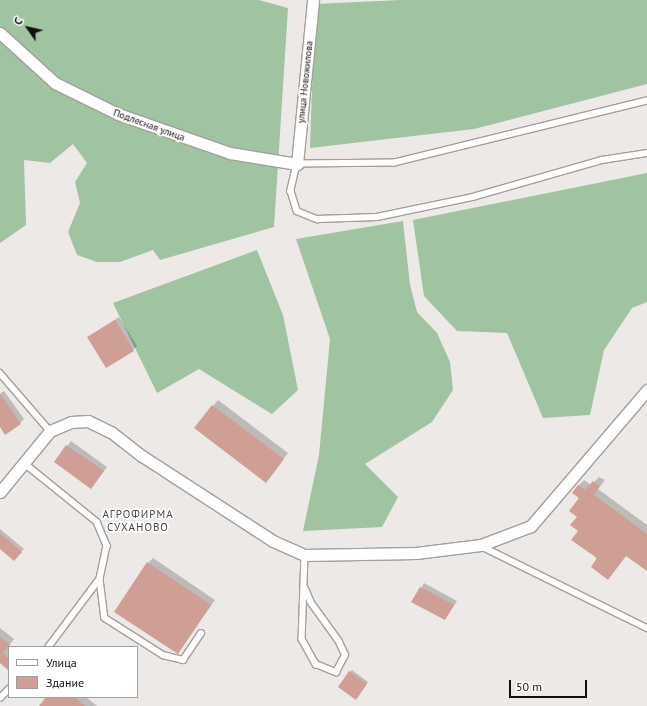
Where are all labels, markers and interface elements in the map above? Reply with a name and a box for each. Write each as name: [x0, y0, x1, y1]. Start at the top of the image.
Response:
north arrow: [8, 8, 48, 48]
text: С: [11, 15, 26, 28]
street label: улица Новожилова: [295, 40, 315, 124]
street label: Подлесная улица: [112, 106, 186, 144]
district label: АГРОФИРМА СУХАНОВО: [102, 508, 174, 534]
legend: [8, 646, 138, 698]
text: Улица: [46, 655, 77, 670]
scale bar: [511, 672, 589, 698]
text: Здание: [46, 675, 84, 690]
text: 50 m: [516, 679, 542, 694]

